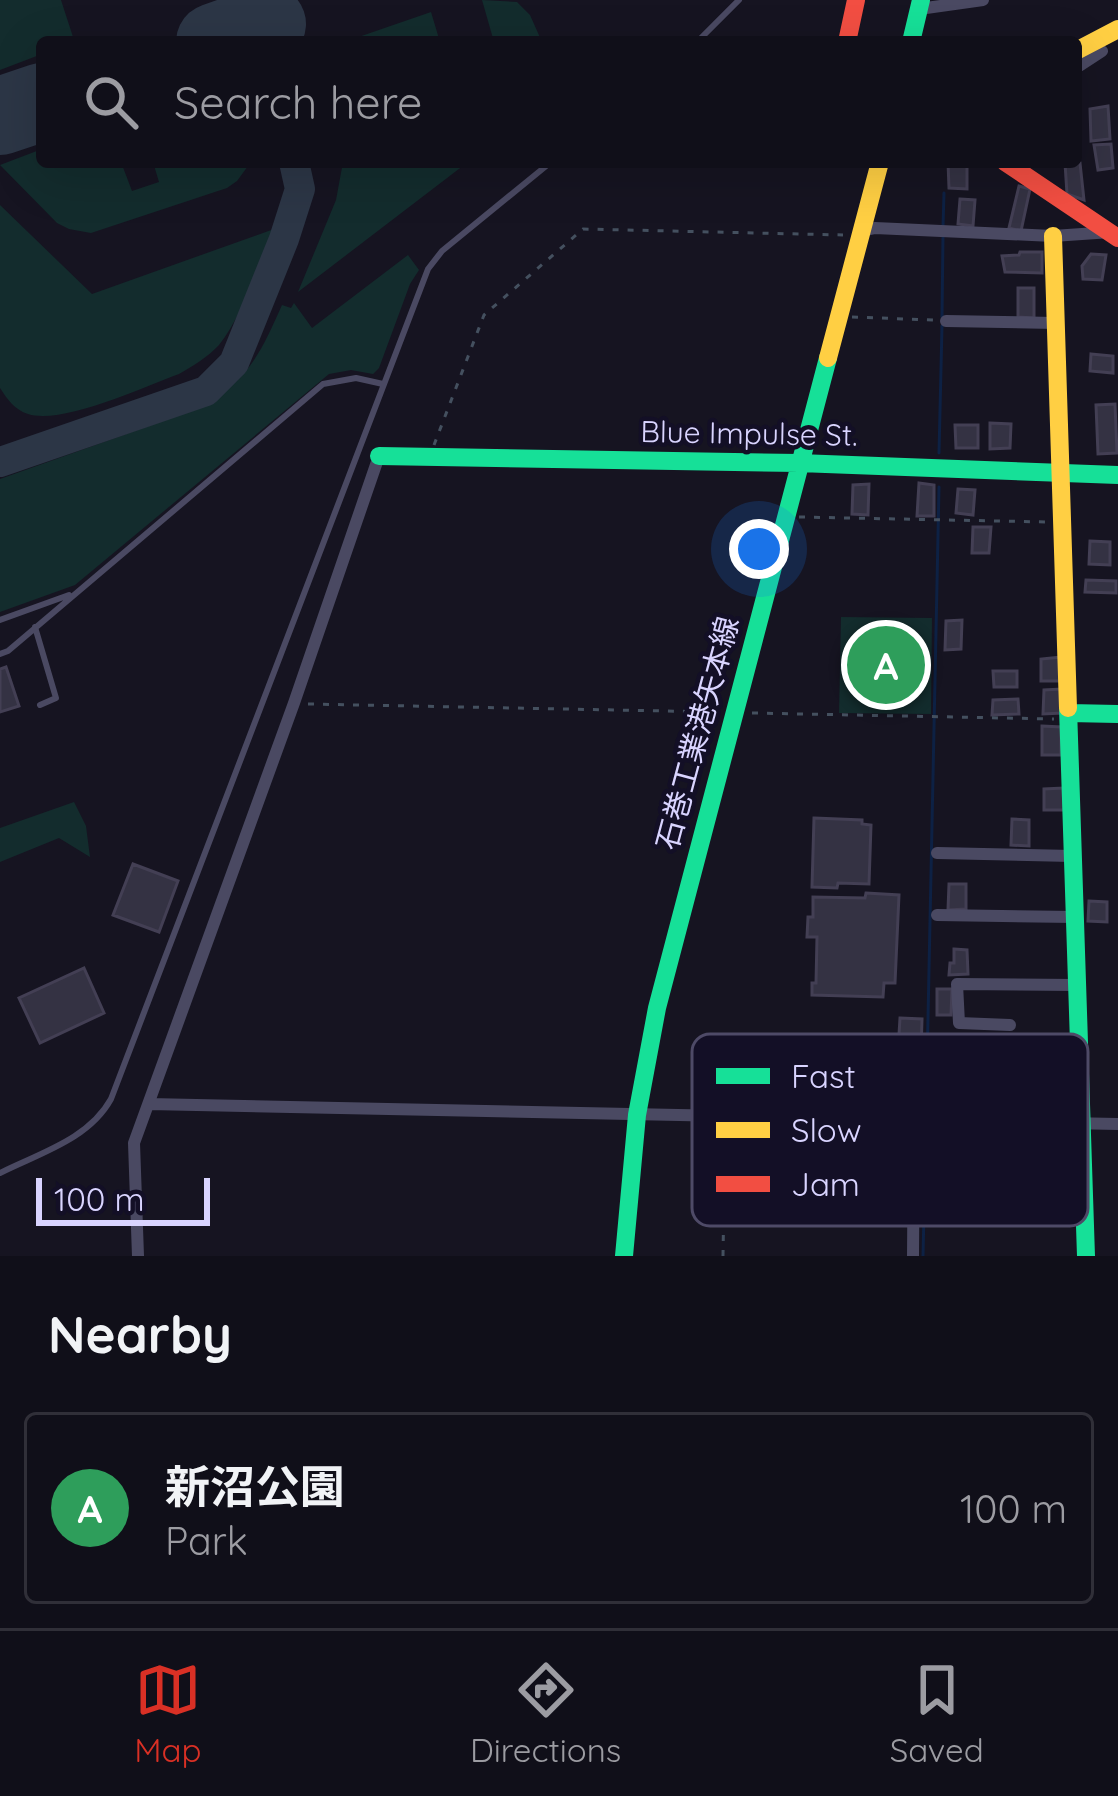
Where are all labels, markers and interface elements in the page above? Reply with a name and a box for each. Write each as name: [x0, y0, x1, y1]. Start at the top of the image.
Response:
search box: [36, 36, 1082, 168]
icon: search: [78, 69, 144, 135]
text: Search here: [174, 74, 422, 130]
street label: Blue Impulse St.: [640, 412, 858, 454]
your location: [729, 519, 789, 579]
street label: 石巻工業港矢本線: [648, 612, 746, 854]
pin: A: [847, 620, 925, 710]
legend: [692, 1034, 1088, 1226]
text: Fast: [791, 1055, 856, 1096]
text: Slow: [791, 1109, 862, 1150]
text: Jam: [791, 1163, 860, 1204]
scale bar: [36, 1172, 210, 1225]
text: 100 m: [54, 1178, 145, 1219]
text: Nearby: [48, 1302, 232, 1366]
text: 新沼公園: [165, 1458, 345, 1514]
text: A: [78, 1484, 102, 1533]
text: 100 m: [960, 1484, 1067, 1533]
text: Park: [165, 1516, 248, 1565]
tab: Map: [134, 1657, 202, 1770]
tab: Directions: [470, 1657, 621, 1770]
tab: Saved: [890, 1657, 984, 1770]

